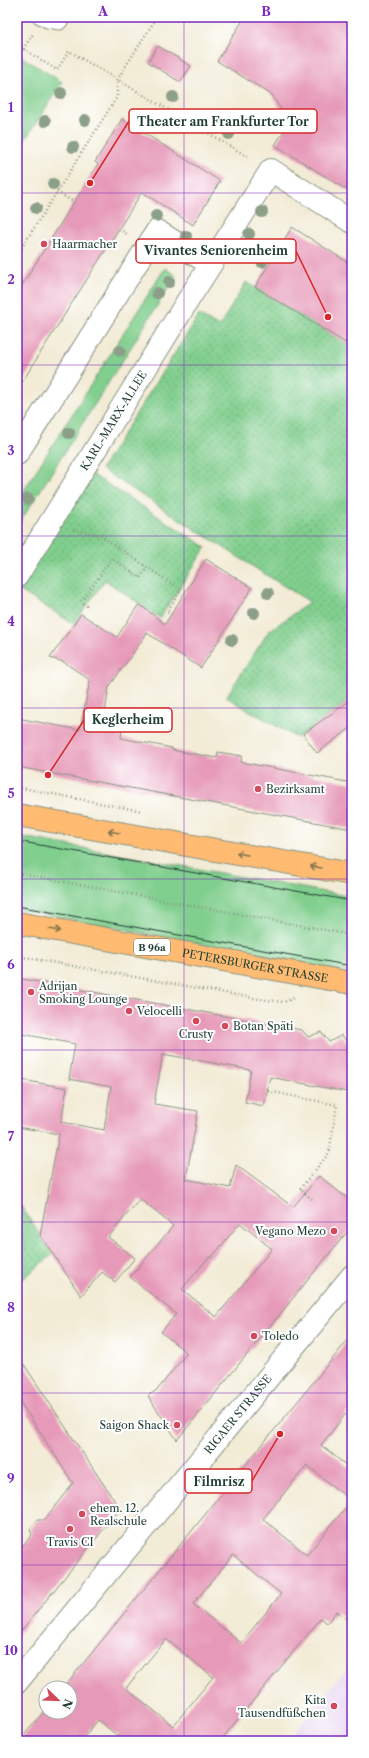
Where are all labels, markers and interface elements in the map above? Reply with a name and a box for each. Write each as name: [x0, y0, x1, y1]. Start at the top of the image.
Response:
text: A: [97, 3, 109, 19]
text: B: [261, 3, 271, 19]
text: 1: [8, 99, 14, 115]
callout: Theater am Frankfurter Tor: [129, 109, 317, 133]
text: Theater am Frankfurter Tor: [137, 114, 309, 129]
place label: Haarmacher: [52, 237, 117, 251]
marker: Haarmacher: [39, 239, 49, 249]
callout: Vivantes Seniorenheim: [136, 239, 296, 263]
text: Vivantes Seniorenheim: [143, 243, 288, 258]
text: 2: [7, 271, 15, 287]
street label: KARL-MARX-ALLEE: [77, 368, 150, 473]
text: 3: [7, 442, 15, 458]
text: 4: [7, 613, 15, 629]
callout: Keglerheim: [84, 708, 172, 732]
text: Keglerheim: [92, 712, 164, 727]
place label: Bezirksamt: [266, 782, 325, 796]
marker: Bezirksamt: [253, 784, 263, 794]
text: 5: [7, 785, 15, 801]
one-way arrow: [108, 827, 121, 835]
one-way arrow: [236, 850, 249, 858]
one-way arrow: [310, 863, 323, 871]
one-way arrow: [48, 926, 61, 934]
road number: B 96a: [134, 939, 170, 955]
street label: PETERSBURGER STRASSE: [181, 946, 330, 986]
text: 6: [7, 956, 15, 972]
place label: Adrijan Smoking Lounge: [38, 979, 127, 1006]
marker: Adrijan Smoking Lounge: [26, 987, 36, 997]
place label: Velocelli: [136, 1004, 183, 1018]
marker: Velocelli: [124, 1006, 134, 1016]
marker: Crusty: [191, 1016, 201, 1026]
place label: Botan Späti: [233, 1019, 294, 1033]
marker: Botan Späti: [220, 1021, 230, 1031]
place label: Crusty: [179, 1027, 214, 1041]
text: 7: [8, 1128, 15, 1144]
place label: Vegano Mezo: [254, 1224, 326, 1238]
marker: Vegano Mezo: [329, 1226, 339, 1236]
text: 8: [7, 1299, 15, 1315]
place label: Toledo: [262, 1329, 299, 1343]
marker: Toledo: [249, 1331, 259, 1341]
street label: RIGAER STRASSE: [201, 1371, 275, 1457]
place label: Saigon Shack: [100, 1418, 170, 1432]
marker: Saigon Shack: [172, 1420, 182, 1430]
callout: Filmrisz: [185, 1469, 252, 1493]
text: 9: [7, 1470, 15, 1486]
text: Filmrisz: [193, 1474, 245, 1489]
place label: ehem. 12. Realschule: [90, 1501, 147, 1528]
marker: ehem. 12. Realschule: [77, 1509, 87, 1519]
marker: Travis CI: [65, 1524, 75, 1534]
place label: Travis CI: [46, 1535, 94, 1549]
text: 10: [4, 1642, 18, 1658]
north arrow: [38, 1680, 78, 1720]
place label: Kita Tausendfüßchen: [238, 1693, 326, 1720]
text: N: [59, 1697, 76, 1711]
marker: Kita Tausendfüßchen: [329, 1701, 339, 1711]

